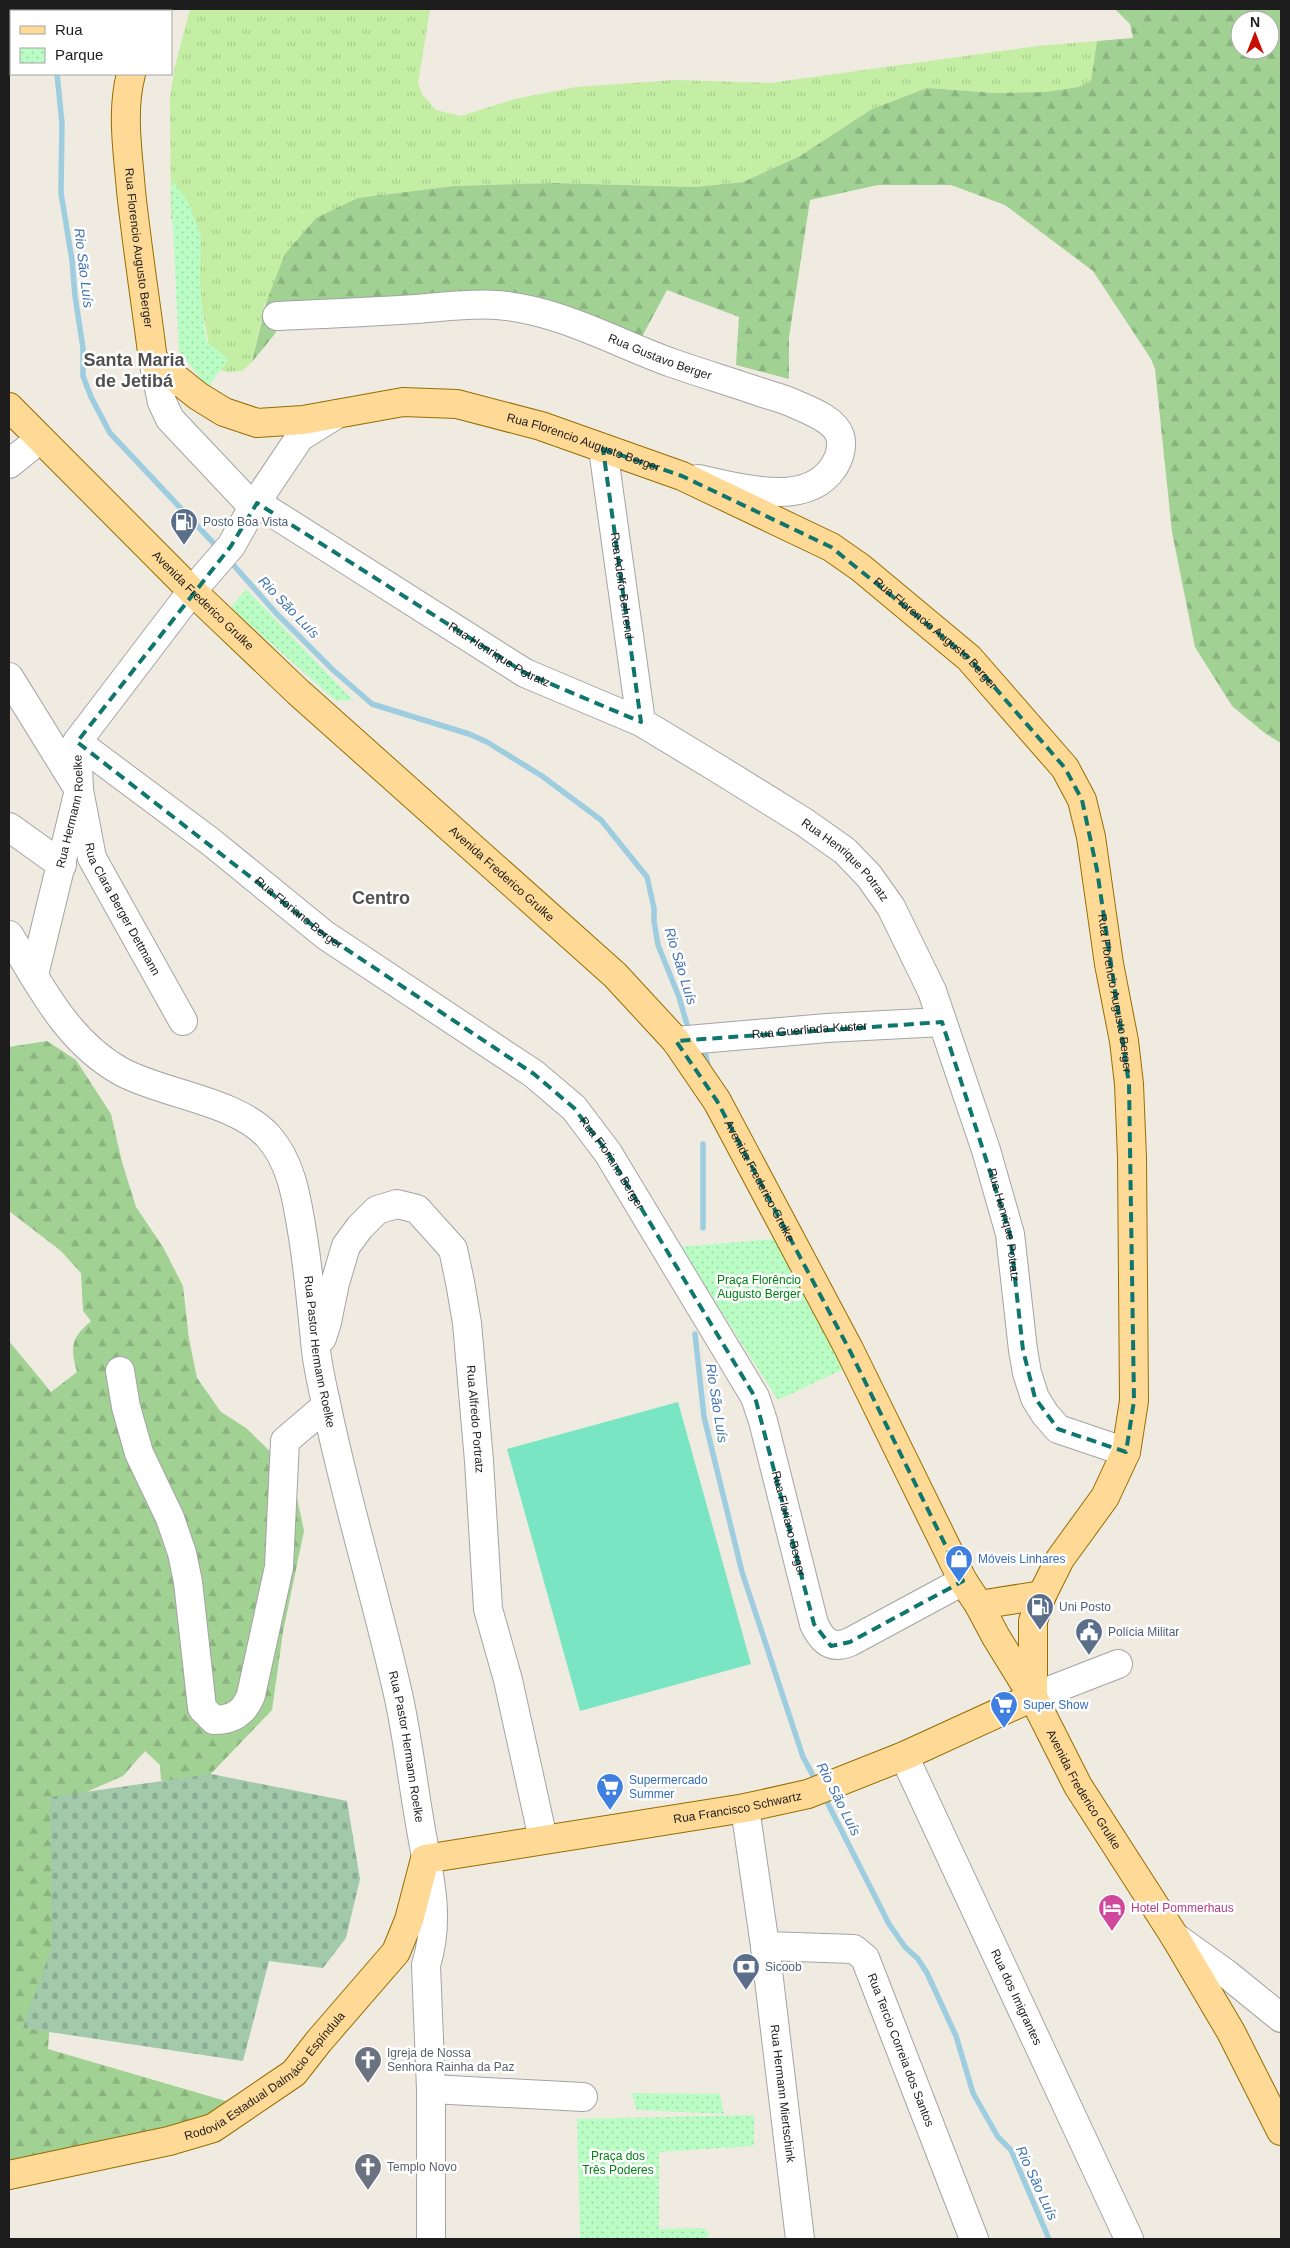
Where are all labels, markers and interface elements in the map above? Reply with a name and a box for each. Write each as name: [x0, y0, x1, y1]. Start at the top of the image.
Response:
legend: [10, 10, 172, 75]
north arrow: [1230, 10, 1280, 60]
text: N: [1250, 14, 1260, 30]
text: Rua: [55, 21, 83, 38]
text: Parque: [55, 46, 103, 63]
street label: Rua Florencio Augusto Berger: [122, 167, 156, 329]
water label: Rio São Luís: [71, 227, 97, 309]
street label: Rua Gustavo Berger: [606, 331, 713, 383]
district label: Santa Maria de Jetibá: [83, 350, 186, 391]
street label: Rua Florencio Augusto Berger: [505, 410, 662, 475]
fuel station icon: Posto Boa Vista: [169, 507, 199, 546]
place label: Posto Boa Vista: [203, 515, 288, 529]
street label: Rua Adolfo Behrend: [608, 531, 636, 640]
street label: Avenida Frederico Grulke: [149, 548, 257, 653]
water label: Rio São Luís: [255, 573, 323, 641]
street label: Rua Florencio Augusto Berger: [871, 575, 1000, 692]
street label: Rua Henrique Potratz: [446, 619, 552, 690]
street label: Rua Hermann Roelke: [53, 754, 86, 870]
street label: Rua Henrique Potratz: [799, 816, 892, 904]
street label: Avenida Frederico Grulke: [446, 823, 557, 925]
street label: Rua Clara Berger Dettmann: [82, 841, 163, 978]
street label: Rua Floriano Berger: [252, 874, 345, 952]
district label: Centro: [352, 888, 410, 908]
street label: Rua Florencio Augusto Berger: [1095, 913, 1135, 1074]
water label: Rio São Luís: [662, 925, 700, 1007]
street label: Rua Guerlinda Kuster: [751, 1019, 868, 1041]
street label: Rua Floriano Berger: [576, 1114, 647, 1212]
street label: Avenida Frederico Grulke: [721, 1118, 798, 1245]
street label: Rua Henrique Potratz: [985, 1167, 1022, 1282]
park label: Praça Florêncio Augusto Berger: [717, 1273, 801, 1301]
street label: Rua Pastor Hermann Roelke: [301, 1275, 338, 1429]
water label: Rio São Luís: [703, 1362, 731, 1444]
street label: Rua Alfredo Portratz: [464, 1365, 487, 1474]
street label: Rua Floriano Berger: [769, 1469, 809, 1578]
shop icon: Móveis Linhares: [944, 1544, 974, 1583]
place label: Móveis Linhares: [978, 1552, 1065, 1566]
fuel station icon: Uni Posto: [1025, 1592, 1055, 1631]
place label: Uni Posto: [1059, 1600, 1111, 1614]
public building icon: Polícia Militar: [1074, 1617, 1104, 1656]
place label: Polícia Militar: [1108, 1625, 1179, 1639]
street label: Rua Pastor Hermann Roelke: [386, 1670, 427, 1824]
supermarket icon: Super Show: [989, 1690, 1019, 1729]
place label: Super Show: [1023, 1698, 1089, 1712]
street label: Avenida Frederico Grulke: [1044, 1727, 1124, 1852]
water label: Rio São Luís: [814, 1760, 864, 1838]
supermarket icon: Supermercado Summer: [595, 1772, 625, 1811]
place label: Supermercado Summer: [629, 1773, 708, 1801]
street label: Rua Francisco Schwartz: [672, 1789, 803, 1826]
hotel icon: Hotel Pommerhaus: [1097, 1893, 1127, 1932]
place label: Hotel Pommerhaus: [1131, 1901, 1234, 1915]
street label: Rua dos Imigrantes: [988, 1947, 1045, 2047]
bank icon: Sicoob: [731, 1952, 761, 1991]
place label: Sicoob: [765, 1960, 802, 1974]
street label: Rua Tercio Correia dos Santos: [865, 1971, 937, 2129]
street label: Rodovia Estadual Dalmácio Espíndula: [183, 2009, 348, 2143]
street label: Rua Hermann Miertschink: [767, 2024, 798, 2164]
church icon: Igreja de Nossa Senhora Rainha da Paz: [353, 2045, 383, 2084]
place label: Igreja de Nossa Senhora Rainha da Paz: [387, 2046, 514, 2074]
water label: Rio São Luís: [1013, 2143, 1061, 2223]
park label: Praça dos Três Poderes: [582, 2149, 654, 2177]
church icon: Templo Novo: [353, 2152, 383, 2191]
place label: Templo Novo: [387, 2160, 457, 2174]

